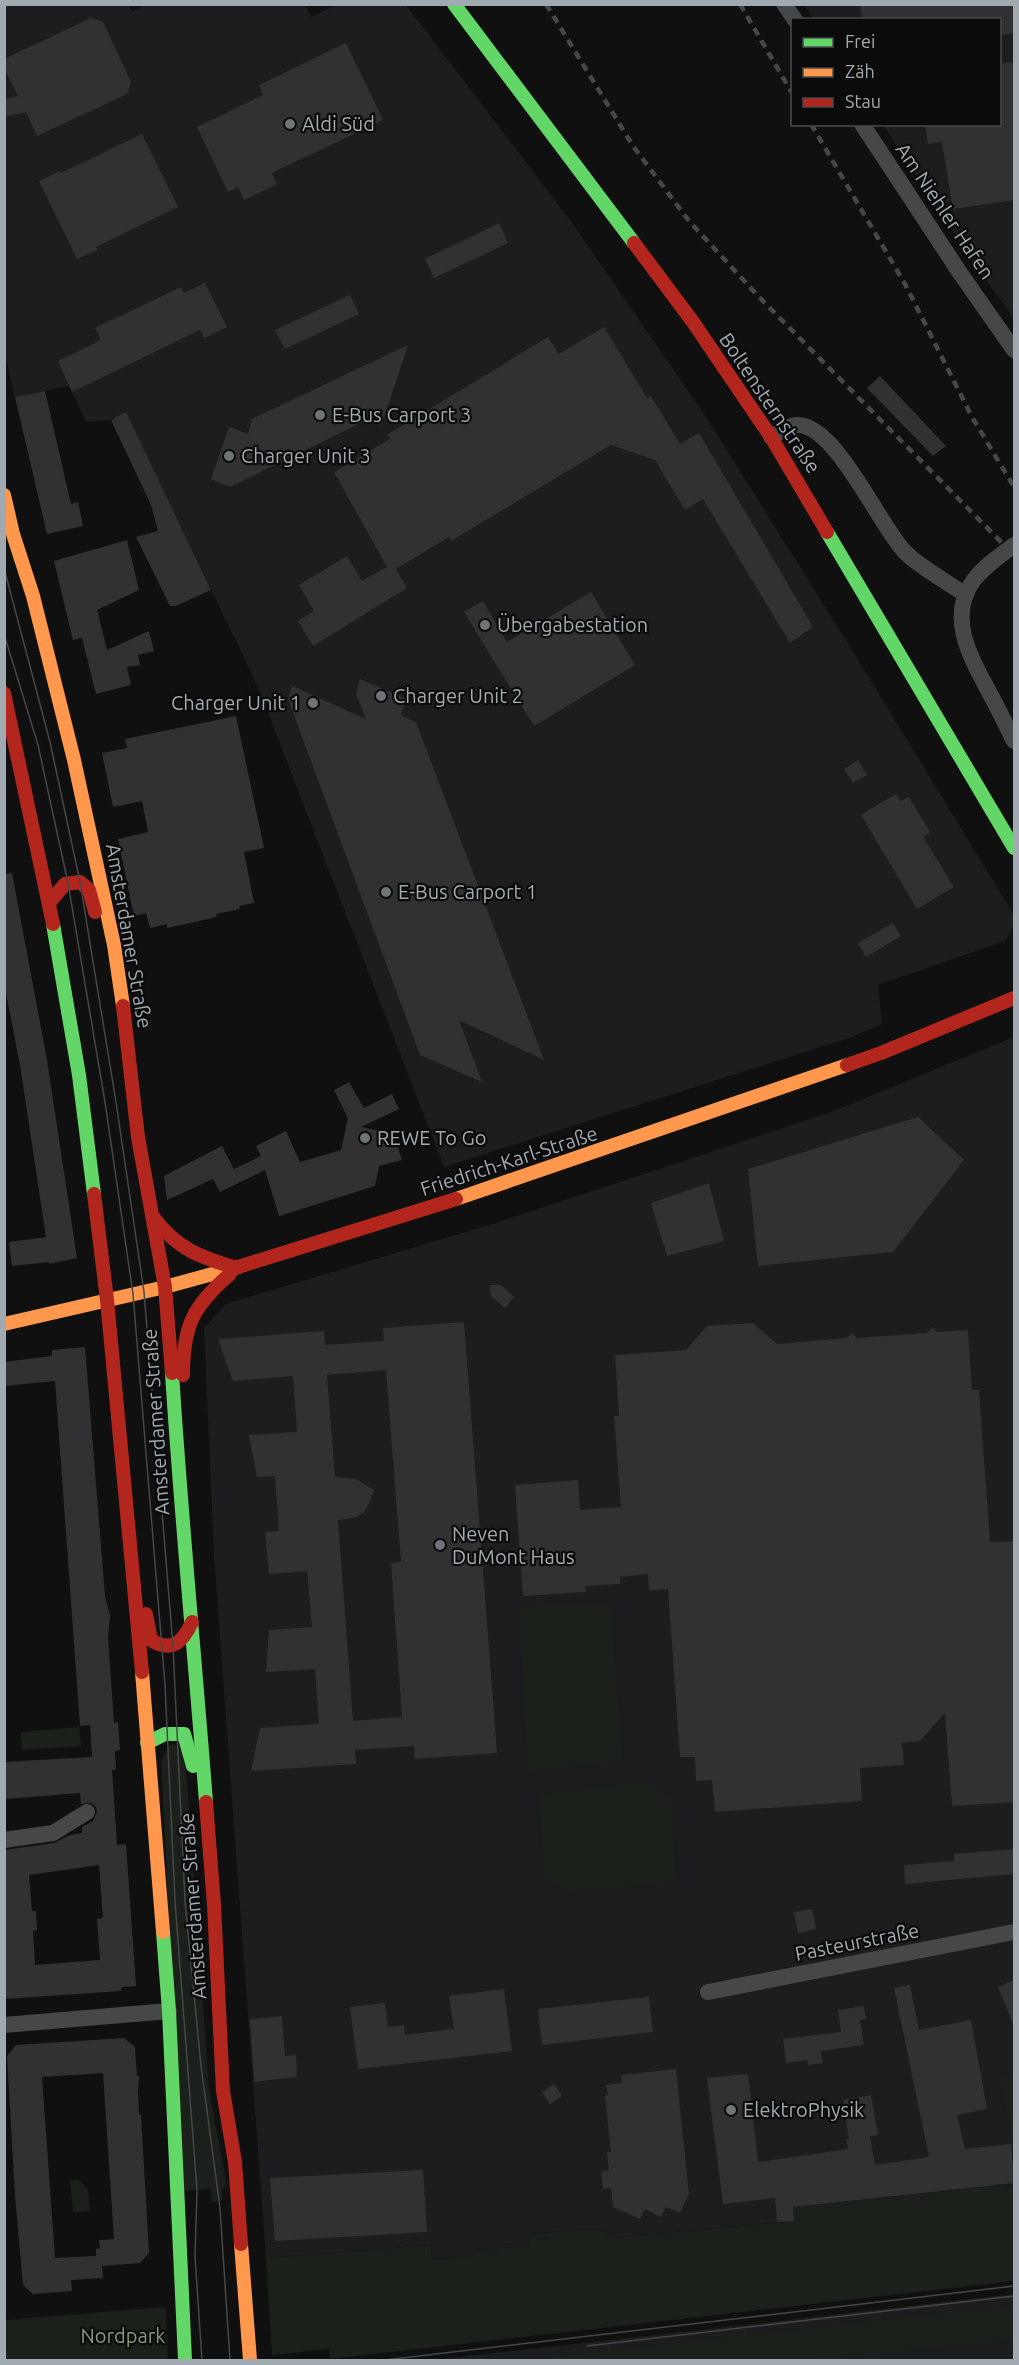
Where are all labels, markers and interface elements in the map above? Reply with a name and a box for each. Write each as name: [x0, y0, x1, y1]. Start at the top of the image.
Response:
legend: [791, 18, 1001, 126]
text: Frei: [845, 31, 875, 51]
text: Zäh: [845, 61, 875, 81]
text: Stau: [845, 91, 881, 111]
place label: Aldi Süd: [302, 112, 375, 135]
marker: Aldi Süd: [283, 117, 297, 131]
street label: Am Niehler Hafen: [891, 138, 999, 283]
street label: Boltensternstraße: [715, 328, 826, 477]
place label: E-Bus Carport 3: [332, 403, 471, 426]
marker: E-Bus Carport 3: [313, 408, 327, 422]
place label: Charger Unit 3: [241, 444, 371, 467]
marker: Charger Unit 3: [222, 449, 236, 463]
place label: Übergabestation: [497, 613, 648, 636]
marker: Übergabestation: [478, 618, 492, 632]
place label: Charger Unit 2: [393, 684, 523, 707]
marker: Charger Unit 2: [374, 689, 388, 703]
place label: Charger Unit 1: [171, 691, 301, 714]
marker: Charger Unit 1: [306, 696, 320, 710]
street label: Amsterdamer Straße: [102, 842, 157, 1030]
place label: E-Bus Carport 1: [398, 880, 537, 903]
marker: E-Bus Carport 1: [379, 885, 393, 899]
street label: Friedrich-Karl-Straße: [417, 1121, 600, 1200]
place label: REWE To Go: [377, 1126, 486, 1149]
marker: REWE To Go: [358, 1131, 372, 1145]
street label: Amsterdamer Straße: [138, 1328, 173, 1516]
place label: Neven DuMont Haus: [452, 1522, 575, 1568]
marker: Neven DuMont Haus: [433, 1538, 447, 1552]
street label: Amsterdamer Straße: [175, 1812, 210, 2000]
street label: Pasteurstraße: [793, 1918, 921, 1965]
place label: ElektroPhysik: [743, 2098, 864, 2121]
marker: ElektroPhysik: [724, 2103, 738, 2117]
park label: Nordpark: [81, 2324, 165, 2347]

